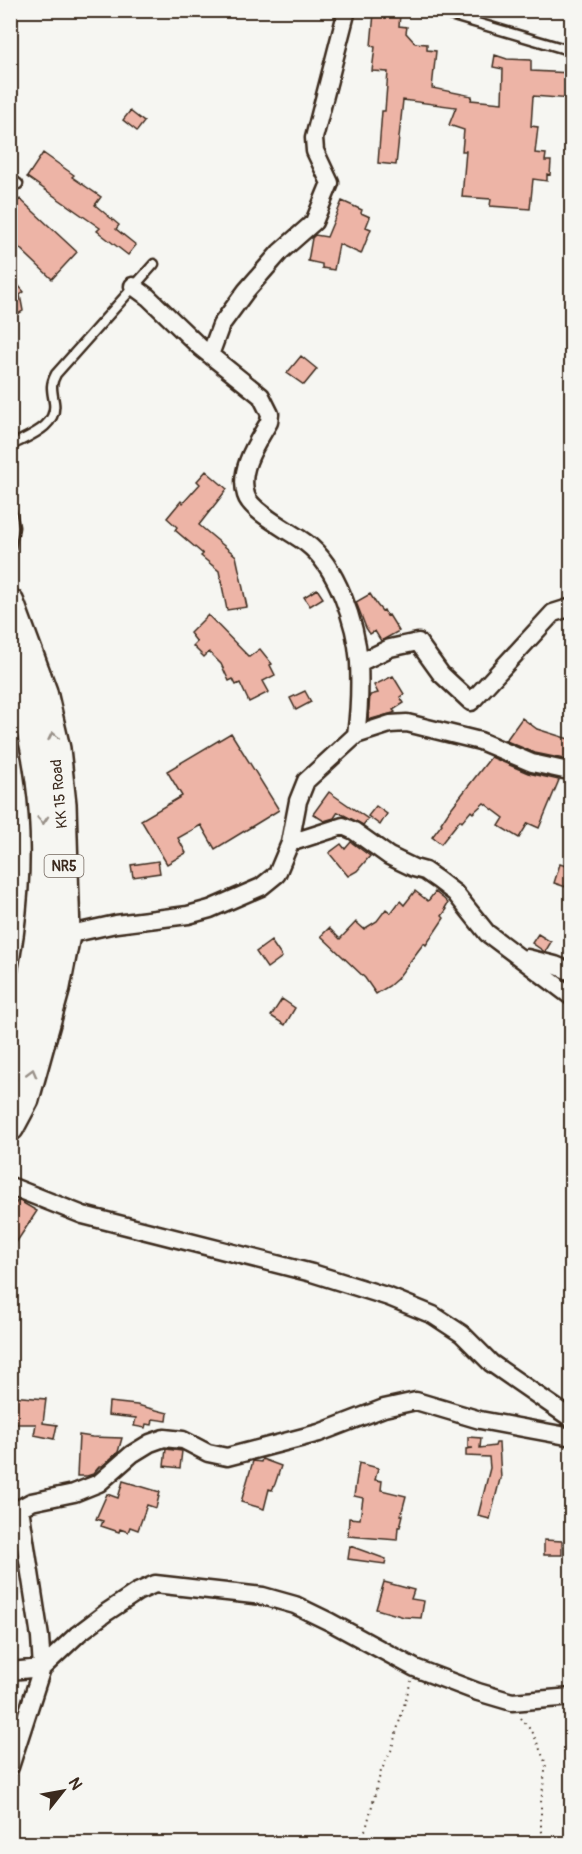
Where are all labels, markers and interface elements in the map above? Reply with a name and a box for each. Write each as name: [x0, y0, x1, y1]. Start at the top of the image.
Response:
one-way arrow: [47, 731, 60, 741]
street label: KK 15 Road: [47, 758, 72, 829]
one-way arrow: [36, 816, 49, 825]
road number: NR5: [44, 855, 84, 877]
one-way arrow: [25, 1068, 37, 1079]
north arrow: [33, 1761, 93, 1821]
text: N: [64, 1774, 86, 1794]

